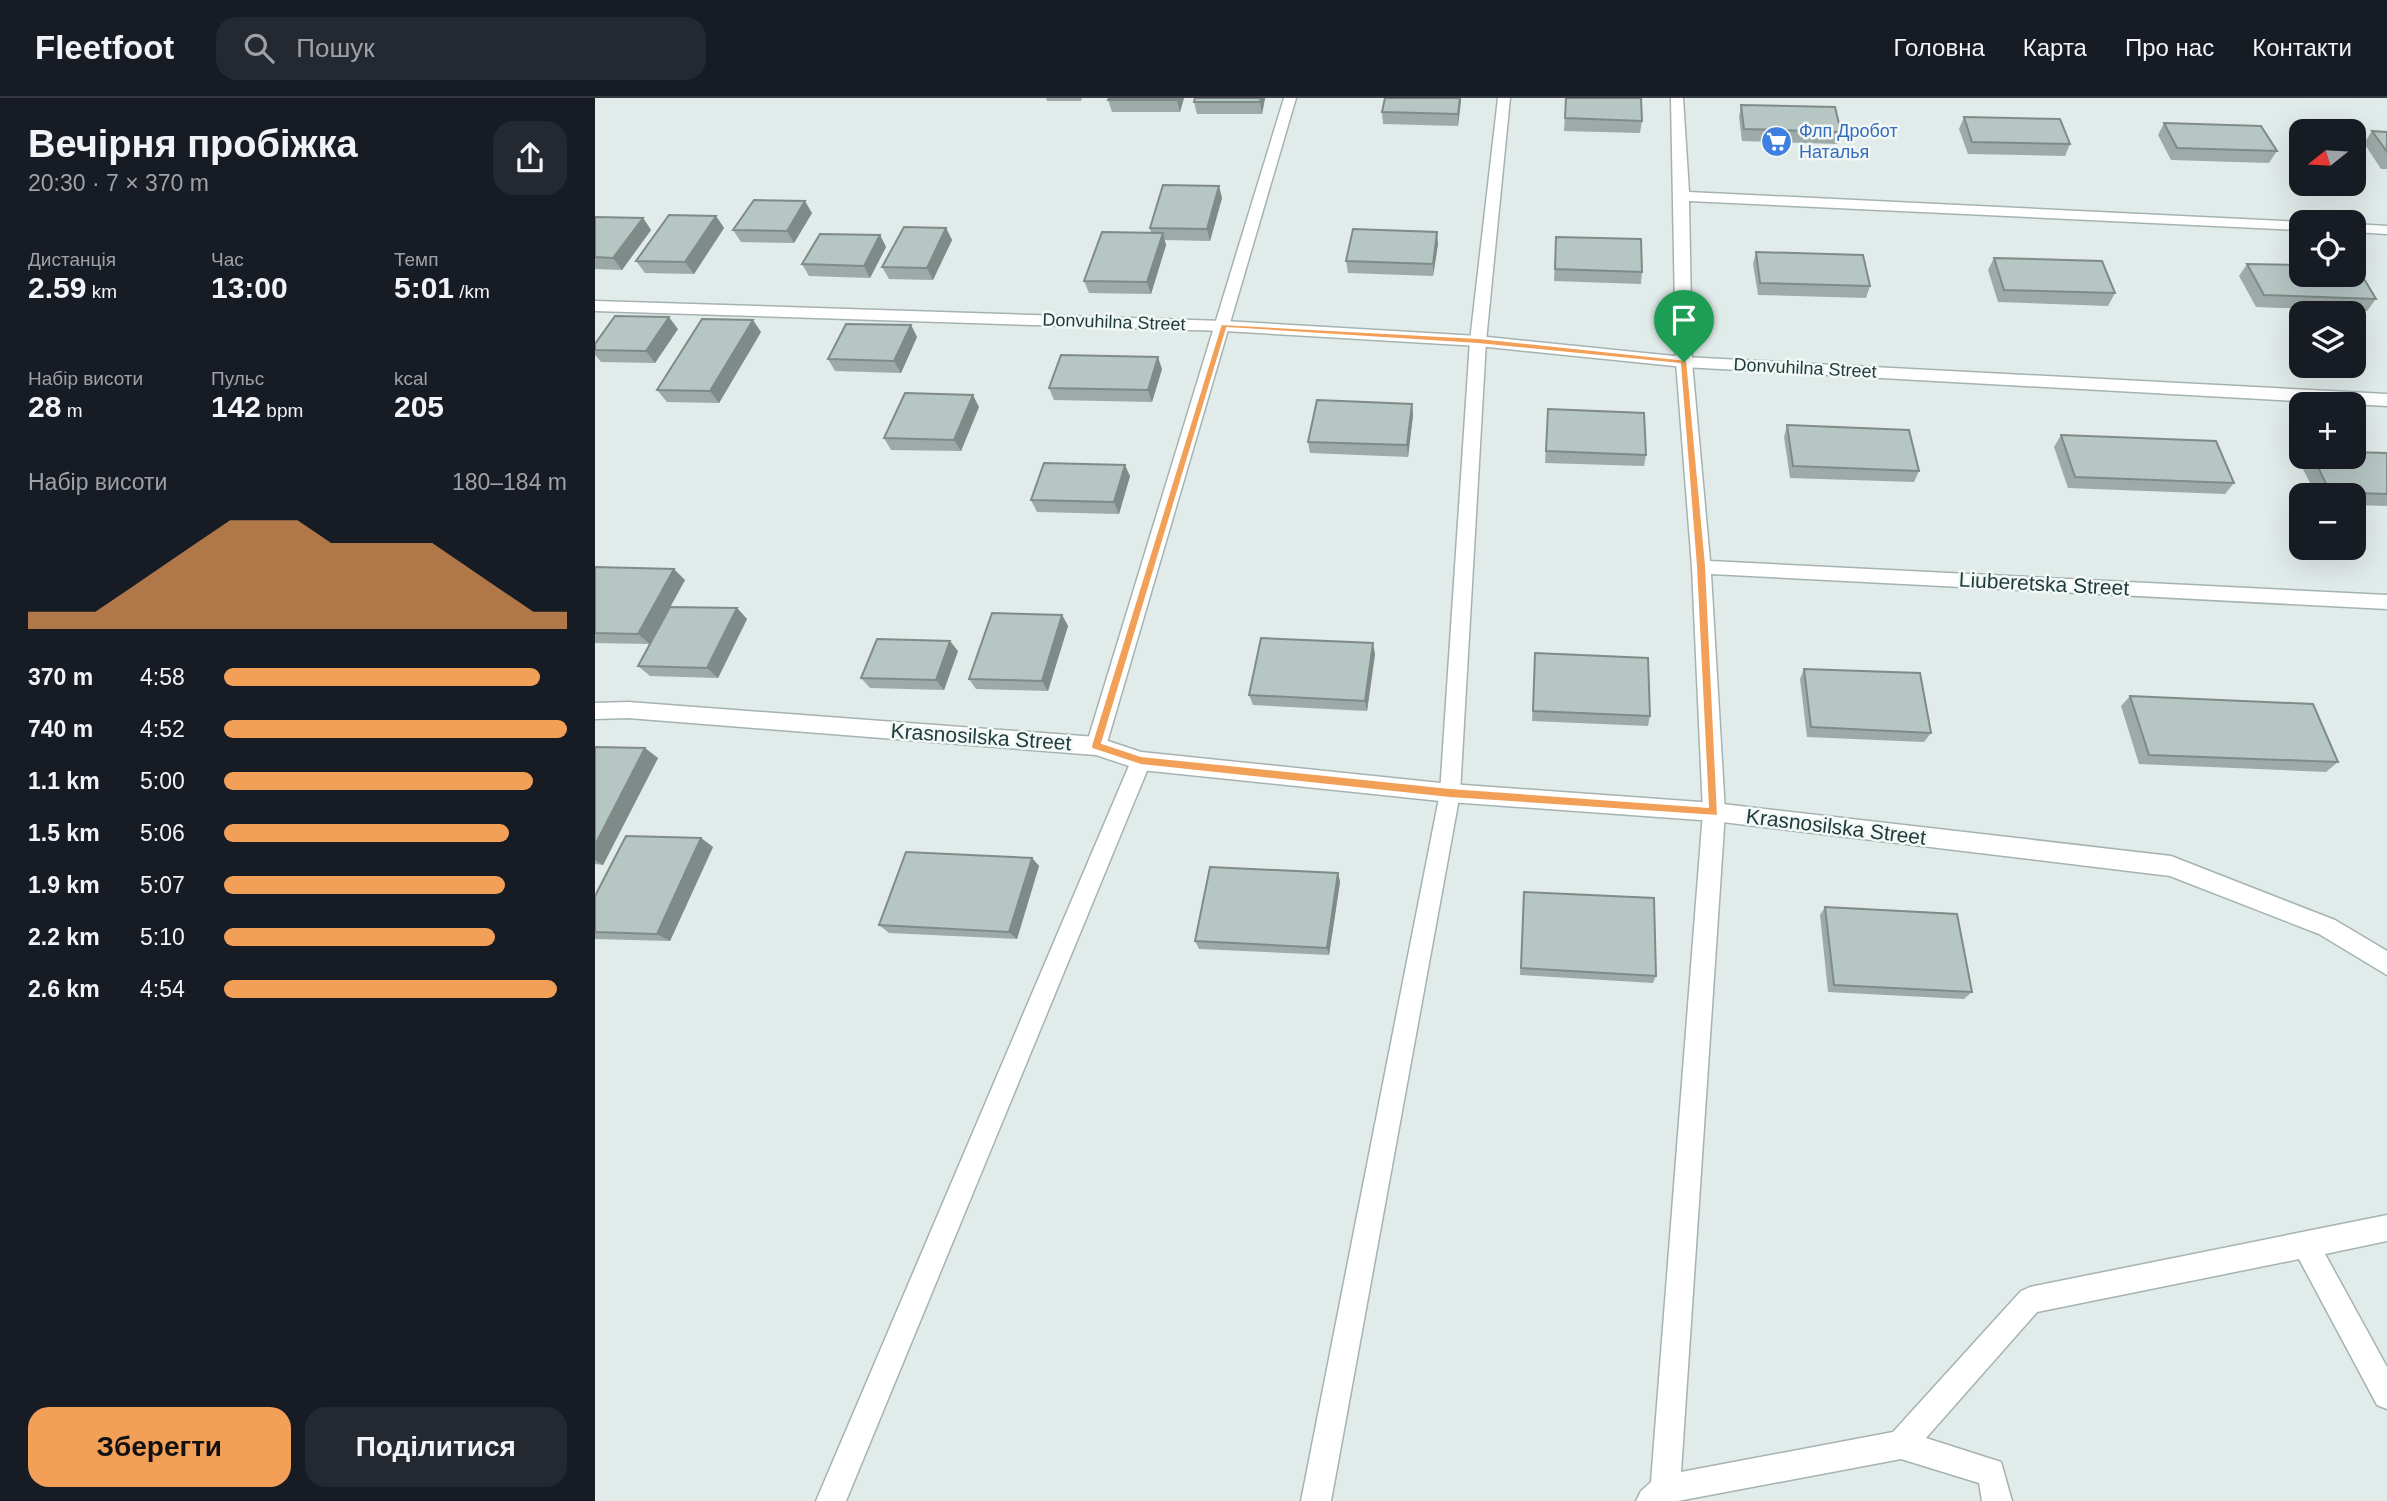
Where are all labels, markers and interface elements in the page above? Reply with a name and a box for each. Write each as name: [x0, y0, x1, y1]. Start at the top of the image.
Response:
search box: [216, 17, 706, 80]
text: Fleetfoot: [35, 29, 174, 66]
icon: search: [240, 29, 278, 67]
text: Пошук: [296, 33, 375, 63]
text: Головна: [1894, 34, 1985, 61]
text: Карта: [2023, 34, 2087, 61]
text: Про нас: [2125, 34, 2214, 61]
text: Контакти: [2252, 34, 2352, 61]
north arrow: [2289, 119, 2366, 196]
map controls: [2289, 119, 2366, 560]
button: share: [493, 121, 567, 195]
place label: Флп Дробот Наталья: [1799, 121, 1898, 162]
text: Вечірня пробіжка: [28, 123, 358, 165]
supermarket icon: Флп Дробот Наталья: [1759, 124, 1793, 158]
text: 20:30 · 7 × 370 m: [28, 170, 209, 196]
button: locate: [2289, 210, 2366, 287]
text: Дистанція: [28, 249, 116, 270]
text: Час: [211, 249, 244, 270]
text: Темп: [394, 249, 438, 270]
text: 2.59: [28, 271, 86, 304]
text: 13:00: [211, 271, 288, 304]
text: 5:01: [394, 271, 454, 304]
text: km: [86, 281, 117, 302]
text: /km: [454, 281, 490, 302]
pin: [1654, 290, 1714, 362]
icon: arrive: [1665, 301, 1703, 339]
button: layers: [2289, 301, 2366, 378]
street label: Donvuhilna Street: [1042, 310, 1186, 334]
street label: Donvuhilna Street: [1733, 354, 1877, 382]
text: Набір висоти: [28, 368, 143, 389]
text: Пульс: [211, 368, 264, 389]
text: kcal: [394, 368, 428, 389]
text: 28: [28, 390, 61, 423]
text: 142: [211, 390, 261, 423]
text: 205: [394, 390, 444, 423]
button: +: [2289, 392, 2366, 469]
text: m: [61, 400, 82, 421]
text: bpm: [261, 400, 303, 421]
text: Набір висоти: [28, 469, 167, 495]
text: 180–184 m: [452, 469, 567, 495]
button: −: [2289, 483, 2366, 560]
street label: Liuberetska Street: [1958, 568, 2130, 599]
text: 370 m: [28, 664, 93, 690]
text: 4:58: [140, 664, 185, 690]
text: 740 m: [28, 716, 93, 742]
text: 4:52: [140, 716, 185, 742]
street label: Krasnosilska Street: [890, 719, 1072, 754]
text: 1.1 km: [28, 768, 100, 794]
text: 5:00: [140, 768, 185, 794]
street label: Krasnosilska Street: [1745, 804, 1927, 849]
text: 1.5 km: [28, 820, 100, 846]
text: 5:06: [140, 820, 185, 846]
text: 1.9 km: [28, 872, 100, 898]
text: 5:07: [140, 872, 185, 898]
text: 2.2 km: [28, 924, 100, 950]
text: 5:10: [140, 924, 185, 950]
text: 2.6 km: [28, 976, 100, 1002]
text: 4:54: [140, 976, 185, 1002]
button: Зберегти: [28, 1407, 291, 1487]
button: Поділитися: [305, 1407, 567, 1487]

